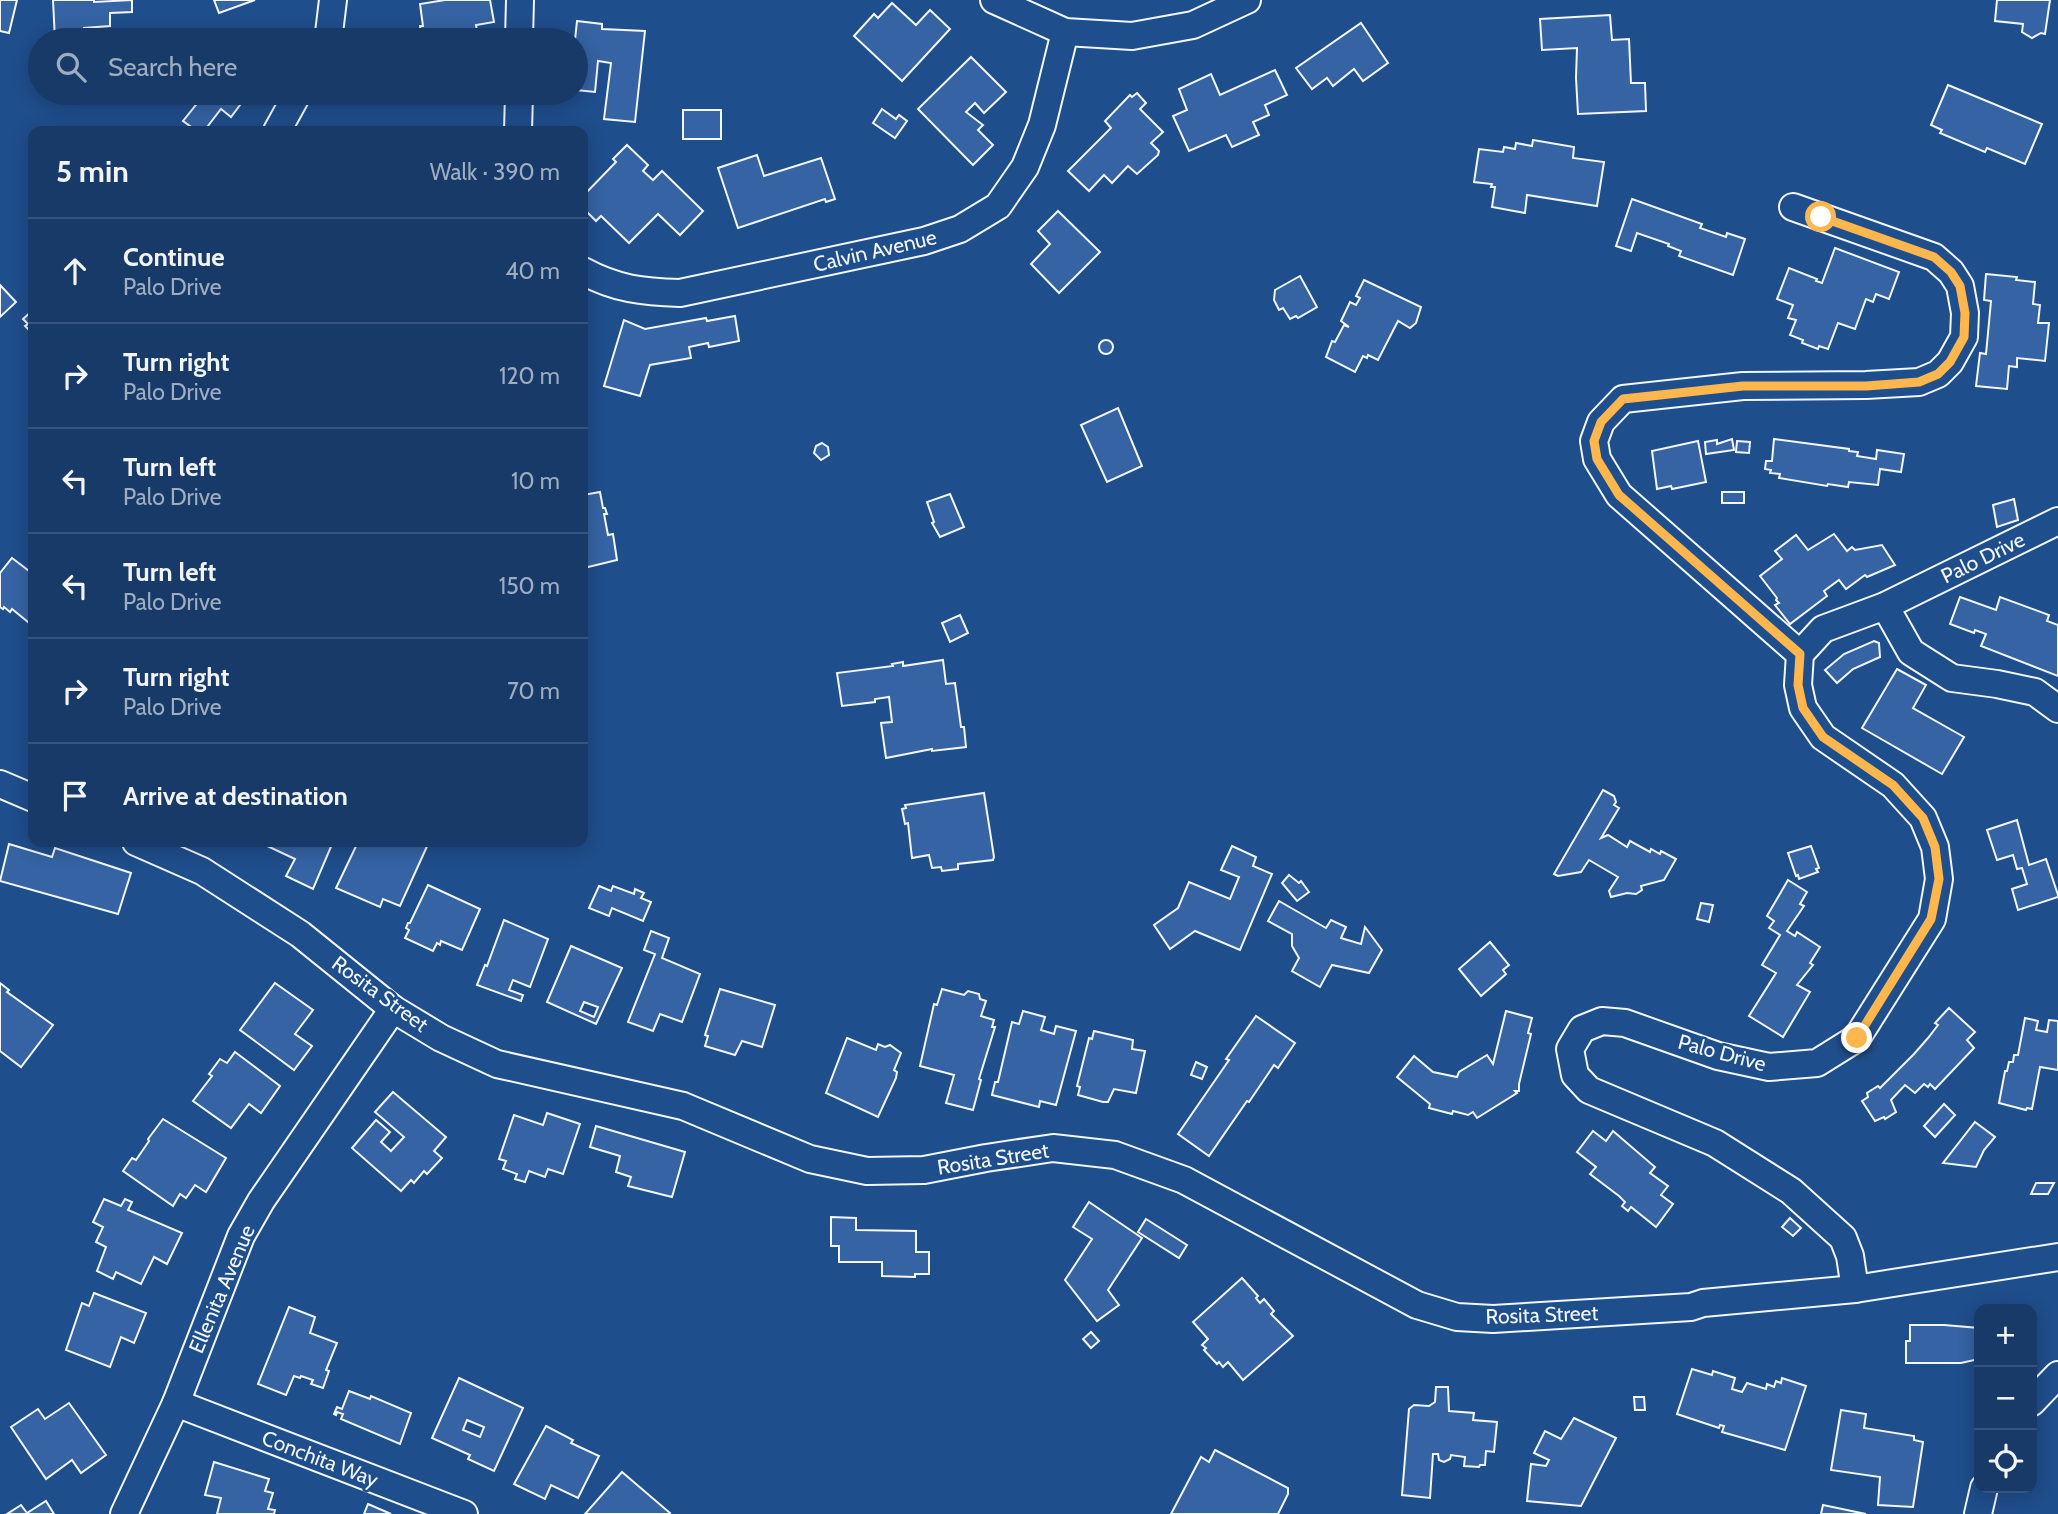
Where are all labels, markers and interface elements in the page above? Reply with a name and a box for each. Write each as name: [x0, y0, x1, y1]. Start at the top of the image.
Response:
search box: [28, 28, 588, 105]
icon: search: [52, 48, 90, 86]
text: Search here: [108, 51, 237, 83]
text: 5 min: [56, 153, 129, 190]
text: Walk · 390 m: [430, 158, 560, 186]
route start: [1805, 201, 1836, 232]
street label: Calvin Avenue: [811, 224, 939, 277]
text: Continue: [123, 241, 225, 273]
icon: ahead: [56, 252, 94, 290]
text: 40 m: [505, 257, 560, 285]
text: Palo Drive: [123, 273, 222, 301]
text: Turn right: [123, 346, 229, 378]
icon: right: [56, 357, 94, 395]
text: 120 m: [499, 362, 560, 390]
text: Palo Drive: [123, 378, 222, 406]
text: Turn left: [123, 451, 216, 483]
icon: left: [56, 462, 94, 500]
text: 10 m: [511, 467, 560, 495]
text: Palo Drive: [123, 483, 222, 511]
street label: Palo Drive: [1937, 526, 2029, 589]
text: Turn left: [123, 556, 216, 588]
icon: left: [56, 567, 94, 605]
text: 150 m: [499, 572, 560, 600]
text: Palo Drive: [123, 588, 222, 616]
text: Turn right: [123, 661, 229, 693]
icon: right: [56, 672, 94, 710]
text: 70 m: [507, 677, 560, 705]
text: Palo Drive: [123, 693, 222, 721]
icon: arrive: [56, 777, 94, 815]
text: Arrive at destination: [123, 780, 348, 812]
street label: Rosita Street: [327, 950, 433, 1037]
route end: [1841, 1022, 1872, 1053]
street label: Palo Drive: [1675, 1029, 1769, 1076]
street label: Rosita Street: [935, 1137, 1051, 1180]
street label: Ellenita Avenue: [183, 1221, 260, 1357]
street label: Rosita Street: [1485, 1300, 1599, 1329]
map controls: [1974, 1304, 2037, 1493]
button: +: [1974, 1304, 2037, 1367]
button: −: [1974, 1367, 2037, 1430]
street label: Conchita Way: [259, 1425, 382, 1492]
button: locate: [1974, 1430, 2037, 1493]

